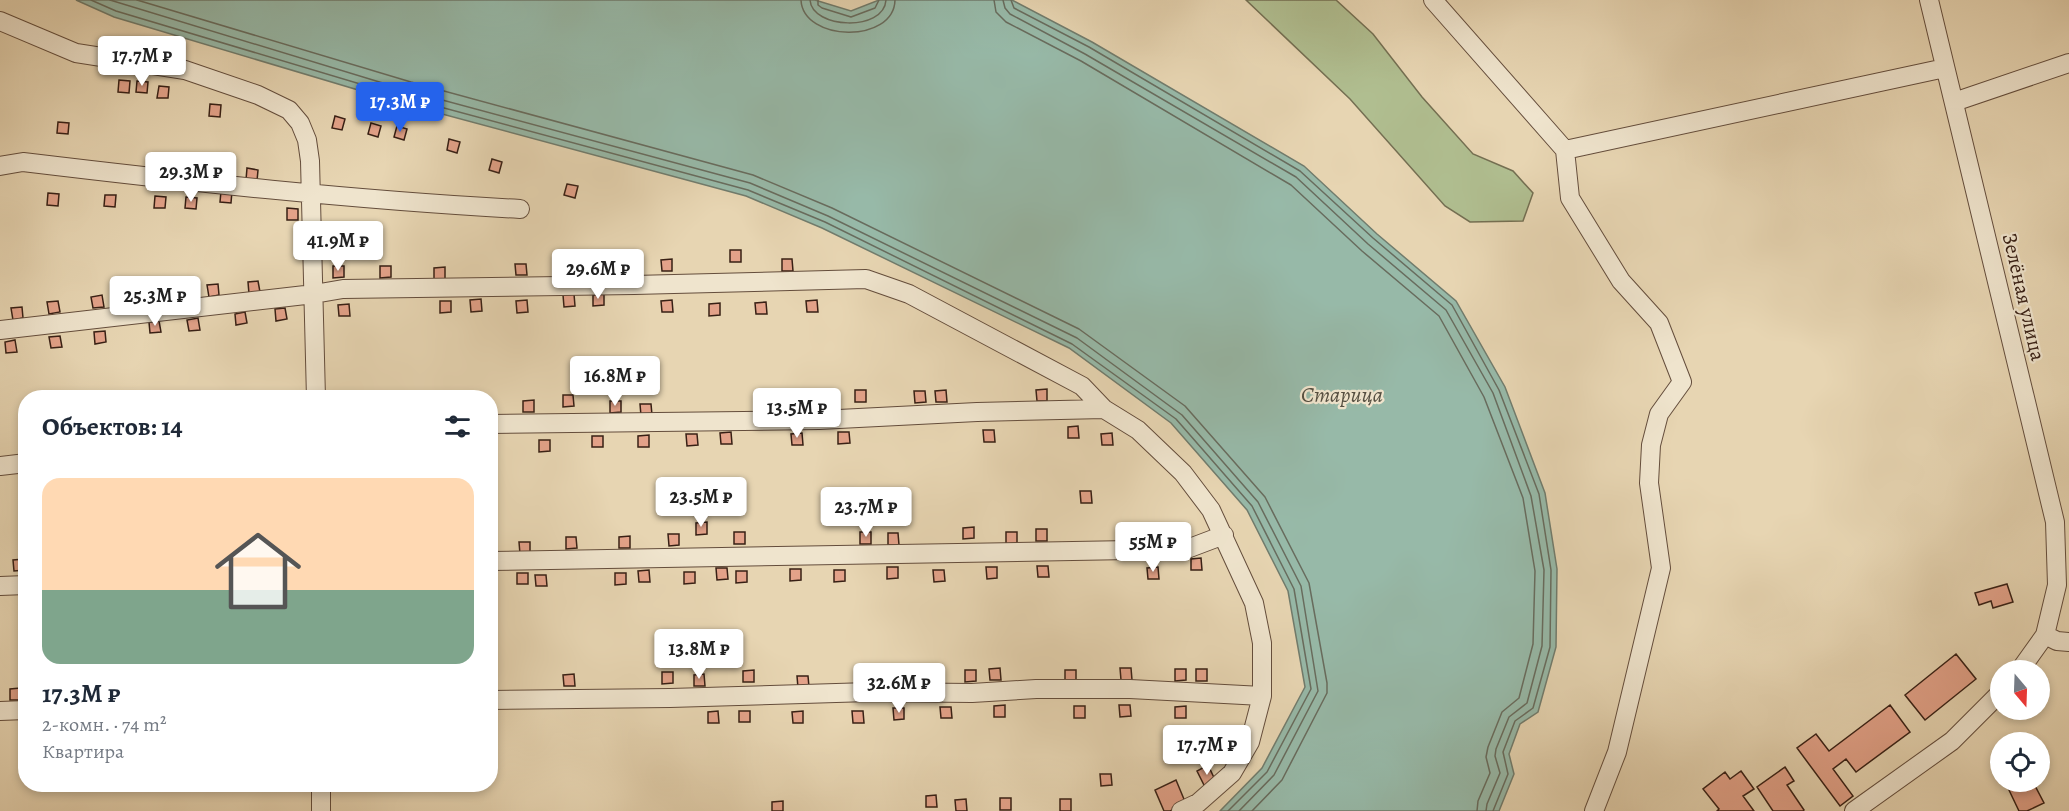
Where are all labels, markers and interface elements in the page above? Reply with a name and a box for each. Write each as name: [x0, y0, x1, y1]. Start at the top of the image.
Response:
pin: 17.7M ₽: [87, 36, 197, 87]
text: 17.7M ₽: [112, 42, 172, 69]
pin: 17.3M ₽: [345, 82, 455, 133]
text: 17.3M ₽: [370, 88, 430, 115]
pin: 29.3M ₽: [136, 152, 246, 203]
text: 29.3M ₽: [159, 158, 223, 185]
pin: 41.9M ₽: [283, 221, 393, 272]
text: 41.9M ₽: [307, 227, 369, 254]
street label: Зелёная улица: [1996, 230, 2052, 364]
pin: 29.6M ₽: [543, 249, 653, 300]
text: 29.6M ₽: [566, 255, 630, 282]
pin: 25.3M ₽: [100, 276, 210, 327]
text: 25.3M ₽: [124, 282, 186, 309]
pin: 16.8M ₽: [560, 356, 670, 407]
text: 16.8M ₽: [584, 362, 646, 389]
water label: Старица: [1301, 380, 1383, 410]
pin: 13.5M ₽: [742, 388, 852, 439]
text: 13.5M ₽: [767, 394, 827, 421]
text: Объектов: 14: [42, 409, 183, 444]
icon: filters: [441, 410, 474, 443]
pin: 23.5M ₽: [646, 477, 756, 528]
text: 23.5M ₽: [670, 483, 732, 510]
pin: 23.7M ₽: [811, 487, 921, 538]
text: 23.7M ₽: [835, 493, 897, 520]
icon: home: [204, 517, 312, 625]
pin: 55M ₽: [1111, 522, 1195, 573]
text: 55M ₽: [1129, 528, 1177, 555]
pin: 13.8M ₽: [644, 629, 754, 680]
text: 13.8M ₽: [668, 635, 730, 662]
north arrow: [1990, 660, 2050, 720]
map controls: [1990, 660, 2050, 792]
pin: 32.6M ₽: [844, 663, 954, 714]
text: 32.6M ₽: [867, 669, 931, 696]
text: 17.3M ₽: [42, 676, 120, 711]
text: 2-комн. · 74 m²: [42, 711, 166, 738]
pin: 17.7M ₽: [1152, 725, 1262, 776]
text: 17.7M ₽: [1177, 731, 1237, 758]
button: locate: [1990, 732, 2050, 792]
text: Квартира: [42, 738, 124, 765]

